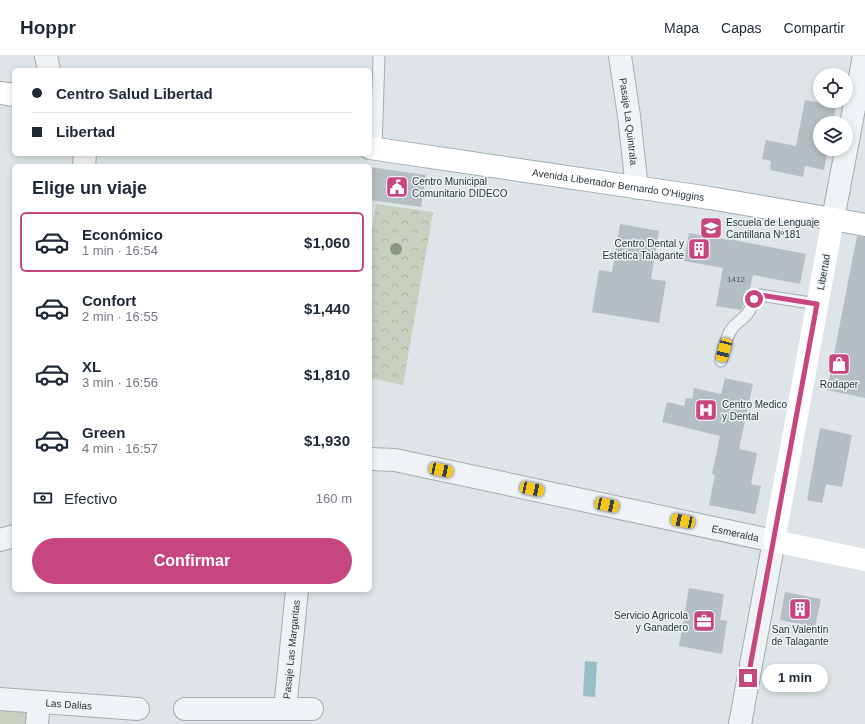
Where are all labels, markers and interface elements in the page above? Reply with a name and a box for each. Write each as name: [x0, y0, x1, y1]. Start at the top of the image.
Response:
text: Hoppr: [20, 17, 76, 38]
text: Mapa: [664, 20, 699, 36]
text: Capas: [721, 20, 762, 36]
text: Compartir: [784, 20, 845, 36]
map controls: [813, 68, 853, 156]
button: locate: [813, 68, 853, 108]
street label: Pasaje La Quintrala: [617, 77, 639, 166]
text: Centro Salud Libertad: [56, 85, 213, 102]
button: layers: [813, 116, 853, 156]
text: Libertad: [56, 123, 115, 140]
street label: Avenida Libertador Bernardo O'Higgins: [532, 167, 705, 203]
public building icon: Centro Municipal Comunitario DIDECO: [384, 174, 410, 200]
place label: Centro Municipal Comunitario DIDECO: [412, 176, 508, 199]
text: Elige un viaje: [32, 178, 147, 198]
school or university icon: Escuela de Lenguaje Cantillana Nº181: [698, 215, 724, 241]
place label: Escuela de Lenguaje Cantillana Nº181: [726, 217, 820, 240]
icon: car: [34, 224, 70, 260]
text: Económico: [82, 226, 163, 243]
text: $1,060: [304, 234, 350, 251]
building icon: Centro Dental y Estetica Talagante: [686, 236, 712, 262]
place label: Centro Dental y Estetica Talagante: [602, 238, 684, 261]
text: 1 min · 16:54: [82, 243, 158, 258]
street label: Libertad: [815, 253, 832, 291]
house number: 1412: [727, 275, 745, 284]
icon: car: [34, 290, 70, 326]
route start: [745, 290, 763, 308]
text: Confort: [82, 292, 136, 309]
text: $1,440: [304, 300, 350, 317]
text: 2 min · 16:55: [82, 309, 158, 324]
car: [715, 337, 733, 363]
shop icon: Rodaper: [826, 351, 852, 377]
icon: car: [34, 356, 70, 392]
text: XL: [82, 358, 101, 375]
text: $1,810: [304, 366, 350, 383]
text: 3 min · 16:56: [82, 375, 158, 390]
place label: Rodaper: [820, 379, 859, 390]
hospital icon: Centro Medico y Dental: [693, 397, 719, 423]
place label: Centro Medico y Dental: [722, 399, 787, 422]
icon: car: [34, 422, 70, 458]
text: Green: [82, 424, 125, 441]
text: $1,930: [304, 432, 350, 449]
text: 4 min · 16:57: [82, 441, 158, 456]
car: [428, 462, 454, 478]
car: [519, 481, 545, 497]
icon: cash: [32, 487, 54, 509]
text: Efectivo: [64, 490, 117, 507]
text: 160 m: [316, 491, 352, 506]
car: [594, 497, 620, 513]
car: [670, 513, 696, 529]
street label: Esmeralda: [711, 523, 760, 544]
button: Confirmar: [32, 538, 352, 584]
building icon: San Valentín de Talagante: [787, 596, 813, 622]
street label: Pasaje Las Margaritas: [281, 599, 302, 699]
office icon: Servicio Agricola y Ganadero: [691, 608, 717, 634]
place label: Servicio Agricola y Ganadero: [614, 610, 688, 633]
place label: San Valentín de Talagante: [771, 624, 829, 647]
callout: 1 min: [762, 664, 828, 692]
route end: [739, 669, 757, 687]
text: 1 min: [778, 670, 812, 685]
street label: Las Dalias: [45, 697, 92, 712]

